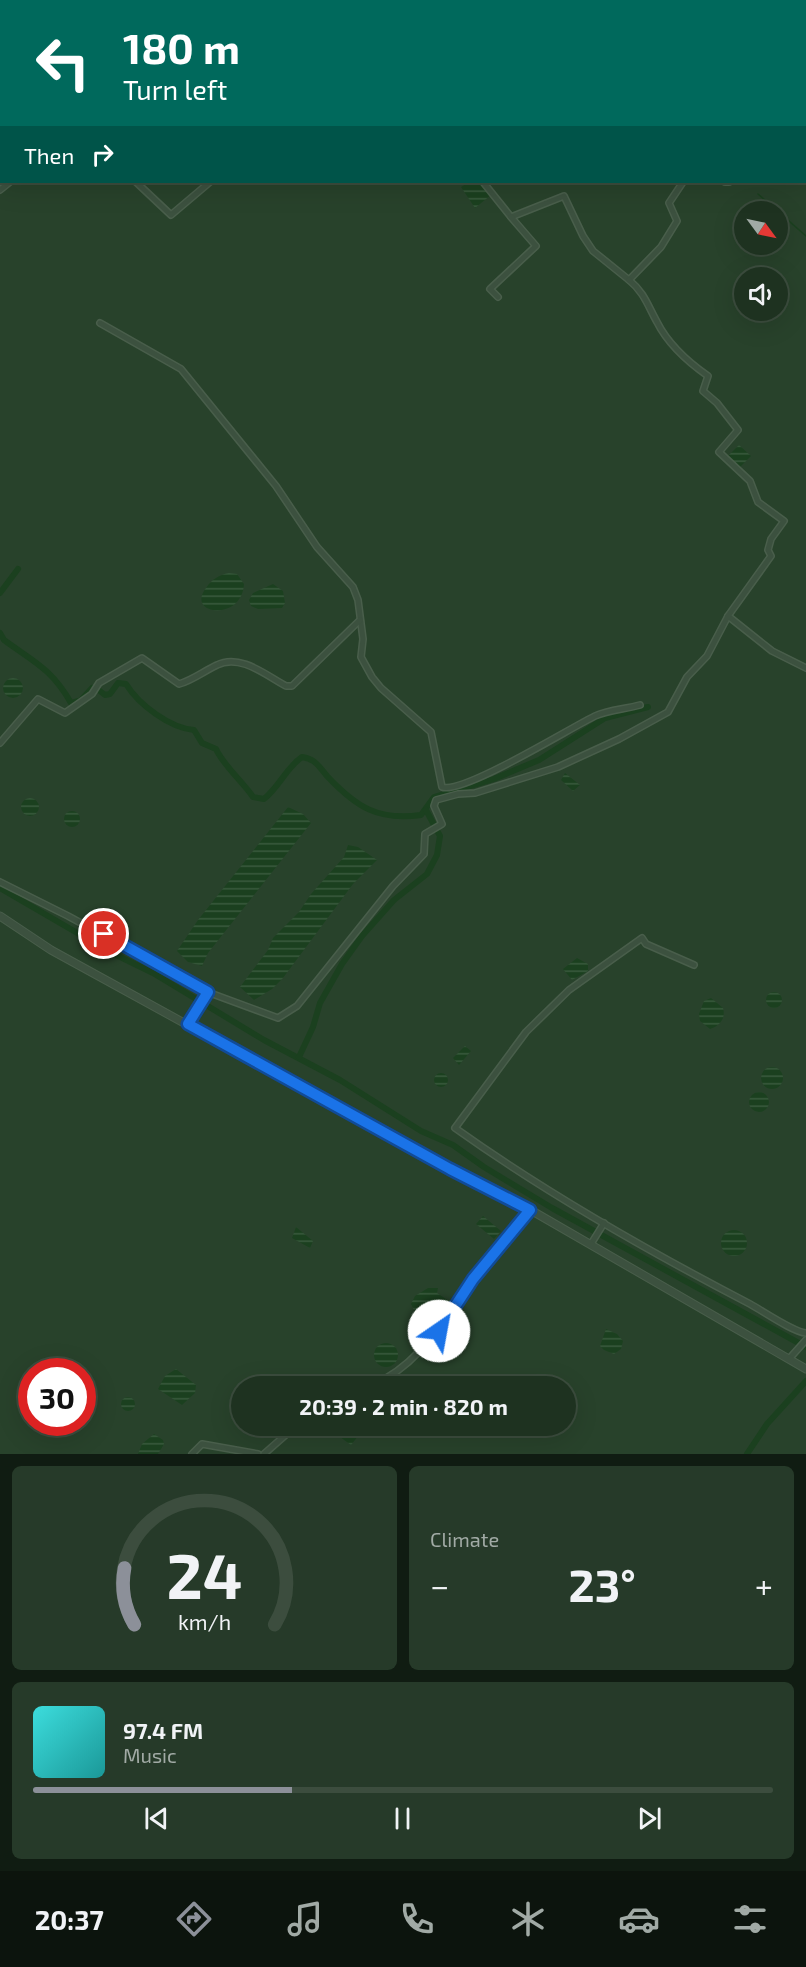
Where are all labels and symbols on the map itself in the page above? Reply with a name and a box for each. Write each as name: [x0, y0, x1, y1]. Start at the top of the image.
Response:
north arrow: [734, 201, 788, 255]
pin: [78, 908, 129, 959]
position arrow: [407, 1299, 471, 1363]
speed limit sign: 30: [18, 1358, 96, 1436]

